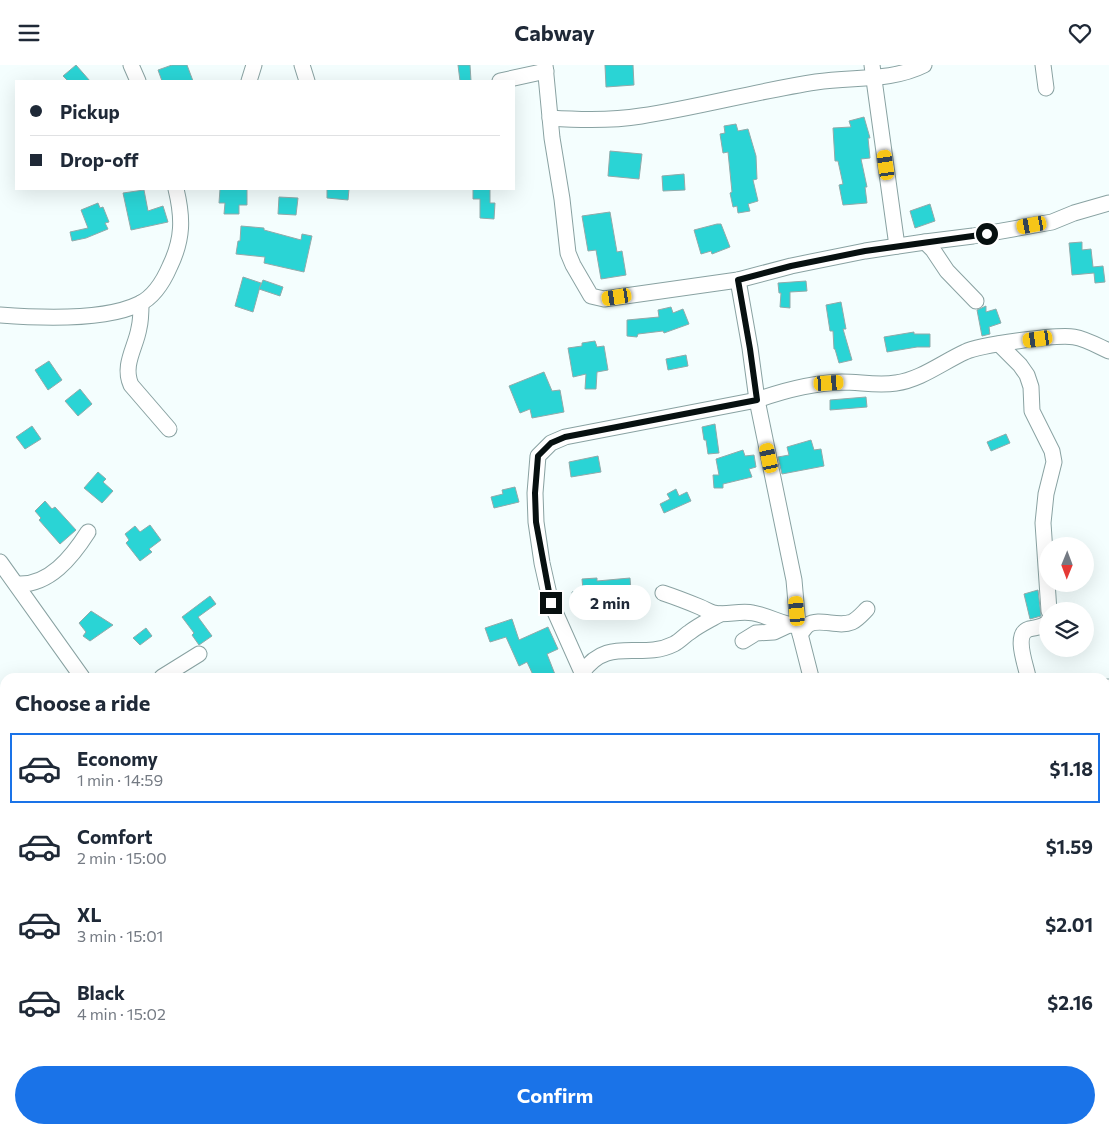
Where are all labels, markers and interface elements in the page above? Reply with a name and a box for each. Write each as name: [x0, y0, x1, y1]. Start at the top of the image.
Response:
icon: menu: [15, 19, 43, 47]
text: Cabway: [514, 19, 595, 46]
icon: heart: [1066, 19, 1094, 47]
text: Pickup: [60, 100, 120, 123]
text: Drop-off: [60, 148, 139, 171]
car: [876, 149, 895, 181]
car: [1015, 215, 1048, 235]
route start: [976, 223, 998, 245]
car: [601, 287, 632, 307]
car: [1022, 329, 1053, 349]
car: [813, 375, 844, 391]
car: [758, 442, 779, 474]
north arrow: [1039, 537, 1094, 593]
map controls: [1039, 537, 1094, 657]
callout: 2 min: [568, 585, 651, 621]
route end: [540, 592, 562, 614]
text: 2 min: [590, 593, 630, 612]
car: [788, 595, 805, 627]
button: layers: [1039, 602, 1094, 657]
text: Choose a ride: [15, 689, 150, 716]
icon: car: [17, 746, 62, 791]
text: Economy: [77, 747, 158, 770]
text: $1.18: [1050, 757, 1093, 780]
text: 1 min · 14:59: [77, 770, 163, 789]
icon: car: [17, 824, 62, 869]
text: Comfort: [77, 825, 153, 848]
text: $1.59: [1046, 835, 1093, 858]
text: 2 min · 15:00: [77, 848, 167, 867]
icon: car: [17, 902, 62, 947]
text: XL: [77, 903, 102, 926]
text: $2.01: [1045, 913, 1093, 936]
text: 3 min · 15:01: [77, 926, 163, 945]
icon: car: [17, 980, 62, 1025]
text: Black: [77, 981, 125, 1004]
text: $2.16: [1047, 991, 1093, 1014]
text: 4 min · 15:02: [77, 1004, 166, 1023]
button: Confirm: [15, 1066, 1095, 1124]

